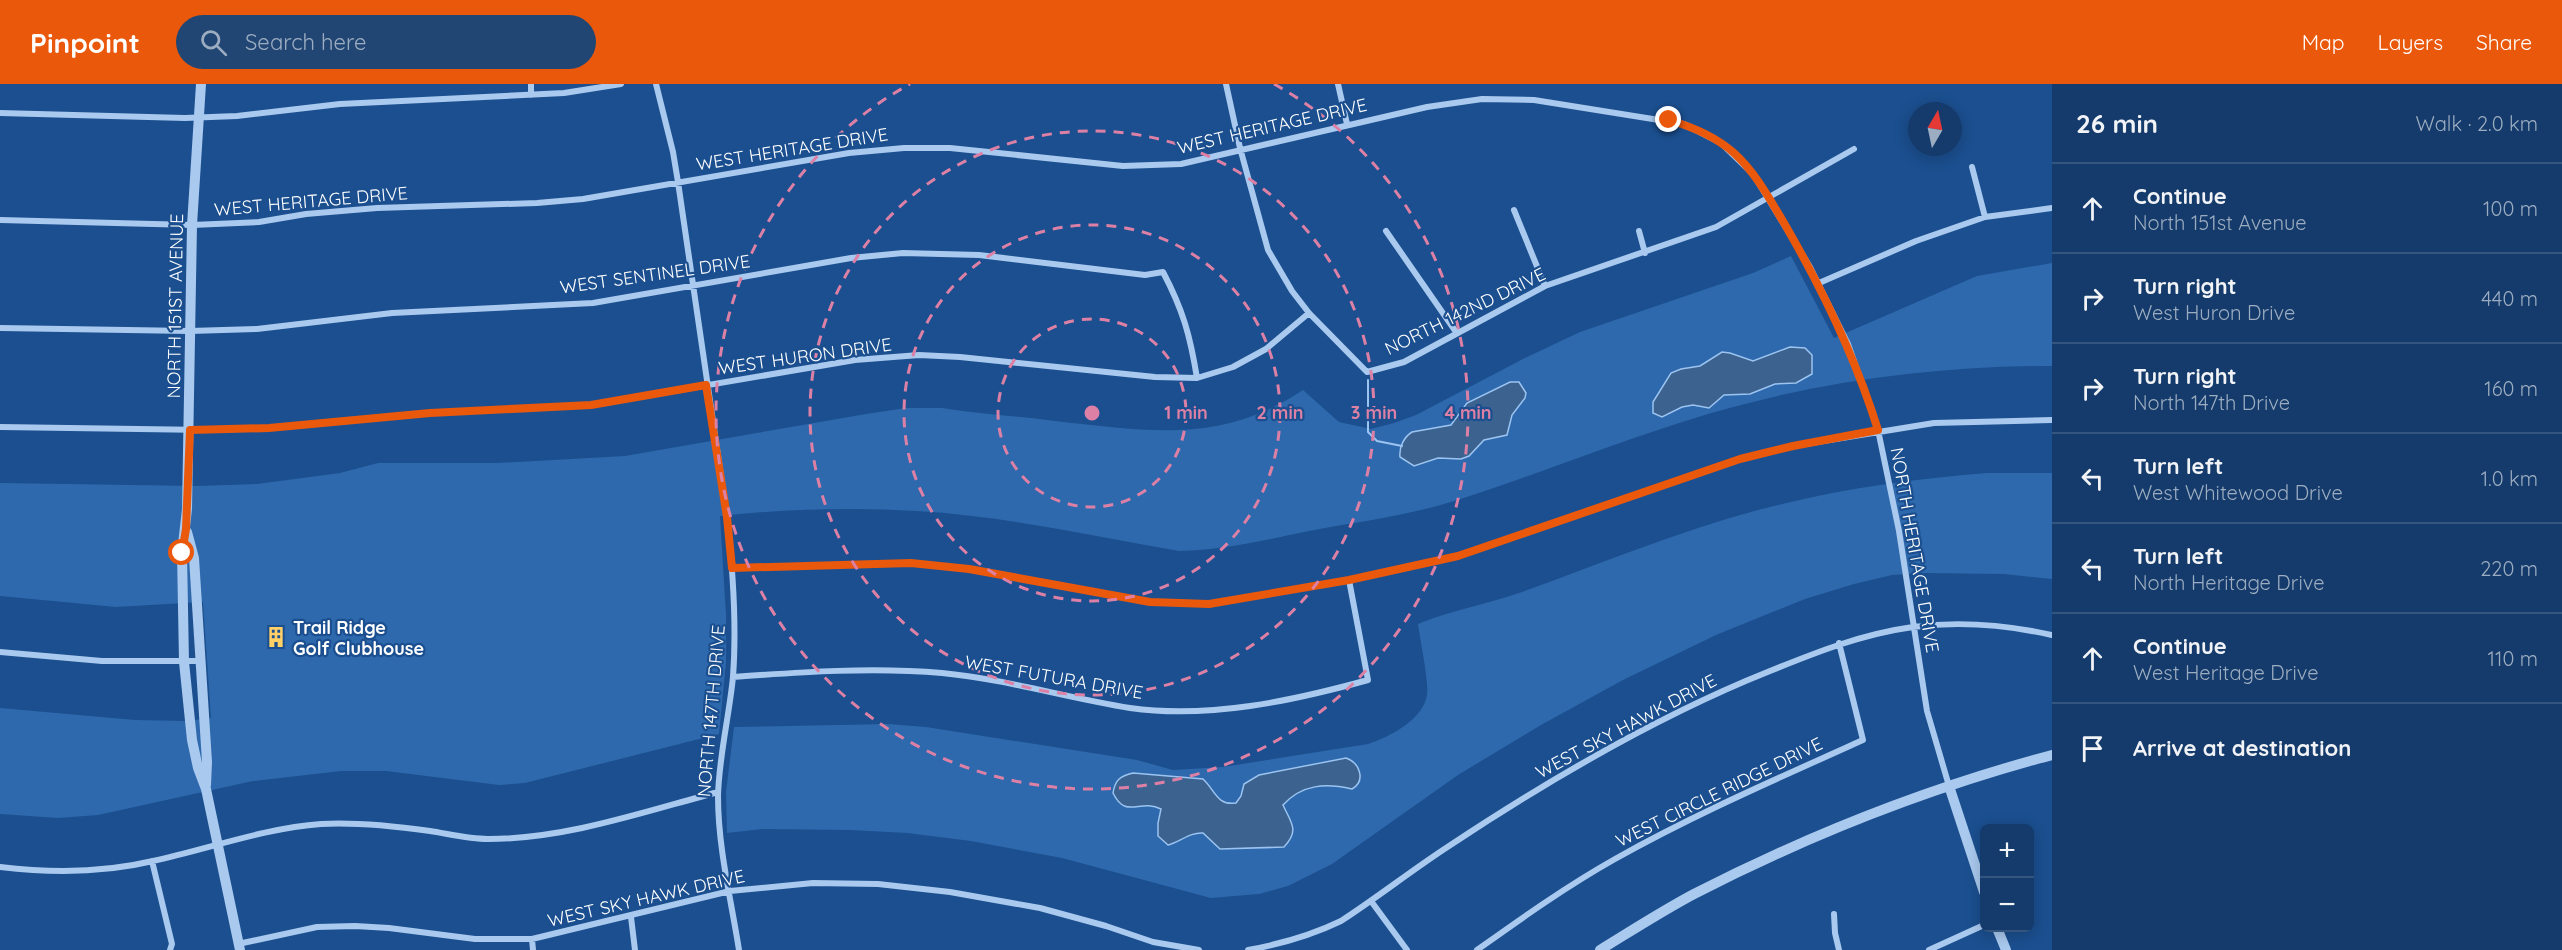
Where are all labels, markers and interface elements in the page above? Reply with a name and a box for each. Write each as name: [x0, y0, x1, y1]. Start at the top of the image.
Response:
search box: [176, 15, 596, 69]
text: Pinpoint: [30, 25, 140, 60]
icon: search: [197, 26, 230, 59]
text: Search here: [245, 28, 366, 56]
text: Map: [2302, 29, 2345, 55]
text: Layers: [2378, 29, 2443, 55]
text: Share: [2476, 29, 2532, 55]
street label: WEST HERITAGE DRIVE: [1175, 93, 1369, 159]
north arrow: [1908, 102, 1962, 156]
route end: [1655, 106, 1681, 132]
text: 26 min: [2076, 107, 2158, 140]
text: Walk · 2.0 km: [2416, 111, 2538, 136]
street label: WEST HERITAGE DRIVE: [694, 122, 890, 176]
street label: WEST HERITAGE DRIVE: [213, 181, 409, 221]
text: Continue: [2133, 182, 2227, 210]
icon: ahead: [2076, 192, 2109, 225]
text: 100 m: [2483, 196, 2538, 221]
text: North 151st Avenue: [2133, 210, 2307, 235]
street label: NORTH 151ST AVENUE: [162, 213, 188, 399]
street label: WEST SENTINEL DRIVE: [558, 249, 752, 299]
street label: NORTH 142ND DRIVE: [1381, 262, 1549, 360]
text: Turn right: [2133, 272, 2237, 300]
icon: right: [2076, 282, 2109, 315]
text: 440 m: [2481, 286, 2538, 311]
text: West Huron Drive: [2133, 300, 2295, 325]
street label: WEST HURON DRIVE: [717, 332, 893, 380]
text: Turn right: [2133, 362, 2237, 390]
icon: right: [2076, 372, 2109, 405]
text: 160 m: [2484, 376, 2538, 401]
text: North 147th Drive: [2133, 390, 2290, 415]
text: 1 min: [1164, 401, 1208, 424]
text: 2 min: [1257, 401, 1303, 424]
text: 3 min: [1351, 401, 1397, 424]
text: 4 min: [1444, 401, 1492, 424]
centre of rings: [1082, 403, 1102, 423]
street label: NORTH HERITAGE DRIVE: [1886, 446, 1944, 654]
text: Turn left: [2133, 452, 2223, 480]
icon: left: [2076, 462, 2109, 495]
text: 1.0 km: [2481, 466, 2538, 491]
text: West Whitewood Drive: [2133, 480, 2343, 505]
route start: [168, 539, 194, 565]
text: Turn left: [2133, 542, 2223, 570]
icon: left: [2076, 552, 2109, 585]
text: 220 m: [2480, 556, 2538, 581]
text: North Heritage Drive: [2133, 570, 2325, 595]
place label: Trail Ridge Golf Clubhouse: [293, 616, 424, 660]
street label: NORTH 147TH DRIVE: [692, 624, 730, 798]
building icon: Trail Ridge Golf Clubhouse: [264, 625, 288, 649]
text: Continue: [2133, 632, 2227, 660]
icon: ahead: [2076, 642, 2109, 675]
text: 110 m: [2488, 646, 2538, 671]
street label: WEST FUTURA DRIVE: [963, 650, 1145, 704]
text: West Heritage Drive: [2133, 660, 2319, 685]
street label: WEST SKY HAWK DRIVE: [1532, 669, 1720, 783]
street label: WEST CIRCLE RIDGE DRIVE: [1612, 732, 1826, 852]
icon: arrive: [2076, 732, 2109, 765]
text: Arrive at destination: [2133, 734, 2351, 762]
map controls: [1980, 824, 2034, 932]
button: +: [1980, 824, 2034, 878]
street label: WEST SKY HAWK DRIVE: [545, 864, 747, 932]
button: −: [1980, 878, 2034, 932]

